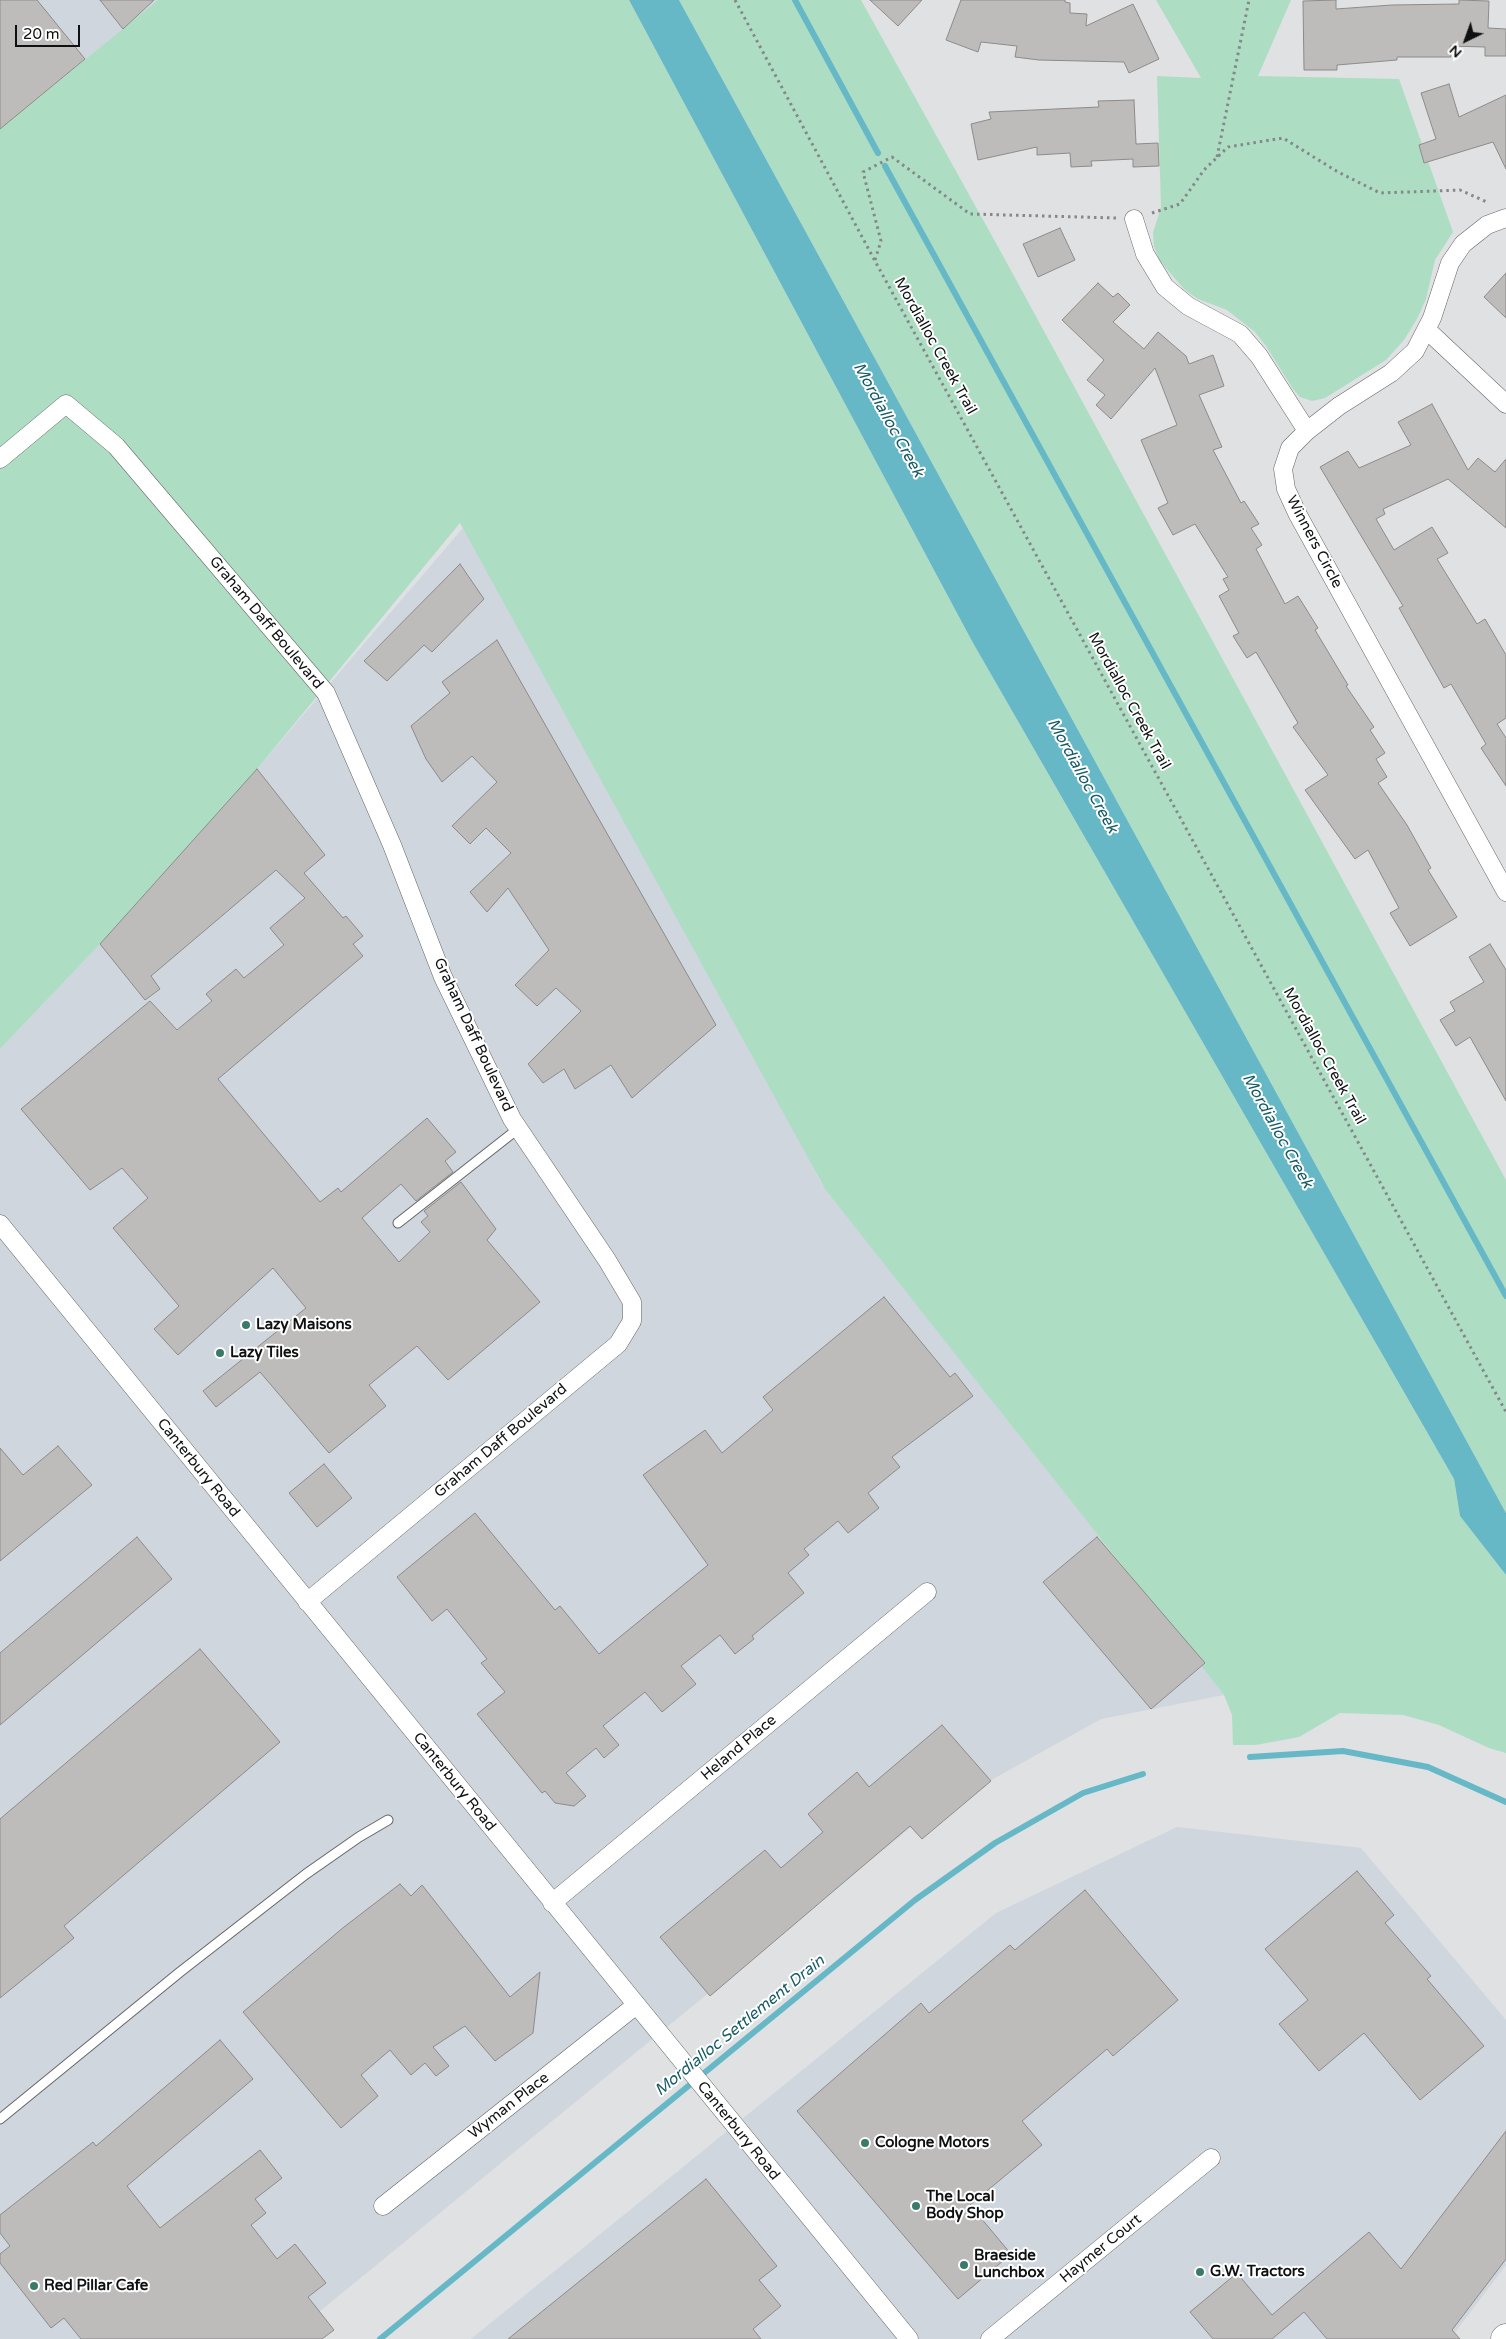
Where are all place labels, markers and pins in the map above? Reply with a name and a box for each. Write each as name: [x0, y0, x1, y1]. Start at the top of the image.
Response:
place label: Lazy Maisons: [256, 1316, 352, 1334]
marker: Lazy Maisons: [240, 1319, 252, 1331]
place label: Lazy Tiles: [230, 1344, 299, 1362]
marker: Lazy Tiles: [214, 1347, 226, 1359]
place label: Cologne Motors: [875, 2134, 989, 2152]
marker: Cologne Motors: [859, 2137, 871, 2149]
place label: The Local Body Shop: [926, 2188, 1004, 2223]
marker: The Local Body Shop: [910, 2200, 922, 2212]
place label: Braeside Lunchbox: [974, 2247, 1045, 2282]
marker: Braeside Lunchbox: [958, 2259, 970, 2271]
place label: G.W. Tractors: [1210, 2263, 1305, 2281]
marker: G.W. Tractors: [1194, 2266, 1206, 2278]
place label: Red Pillar Cafe: [44, 2277, 148, 2295]
marker: Red Pillar Cafe: [28, 2280, 40, 2292]

